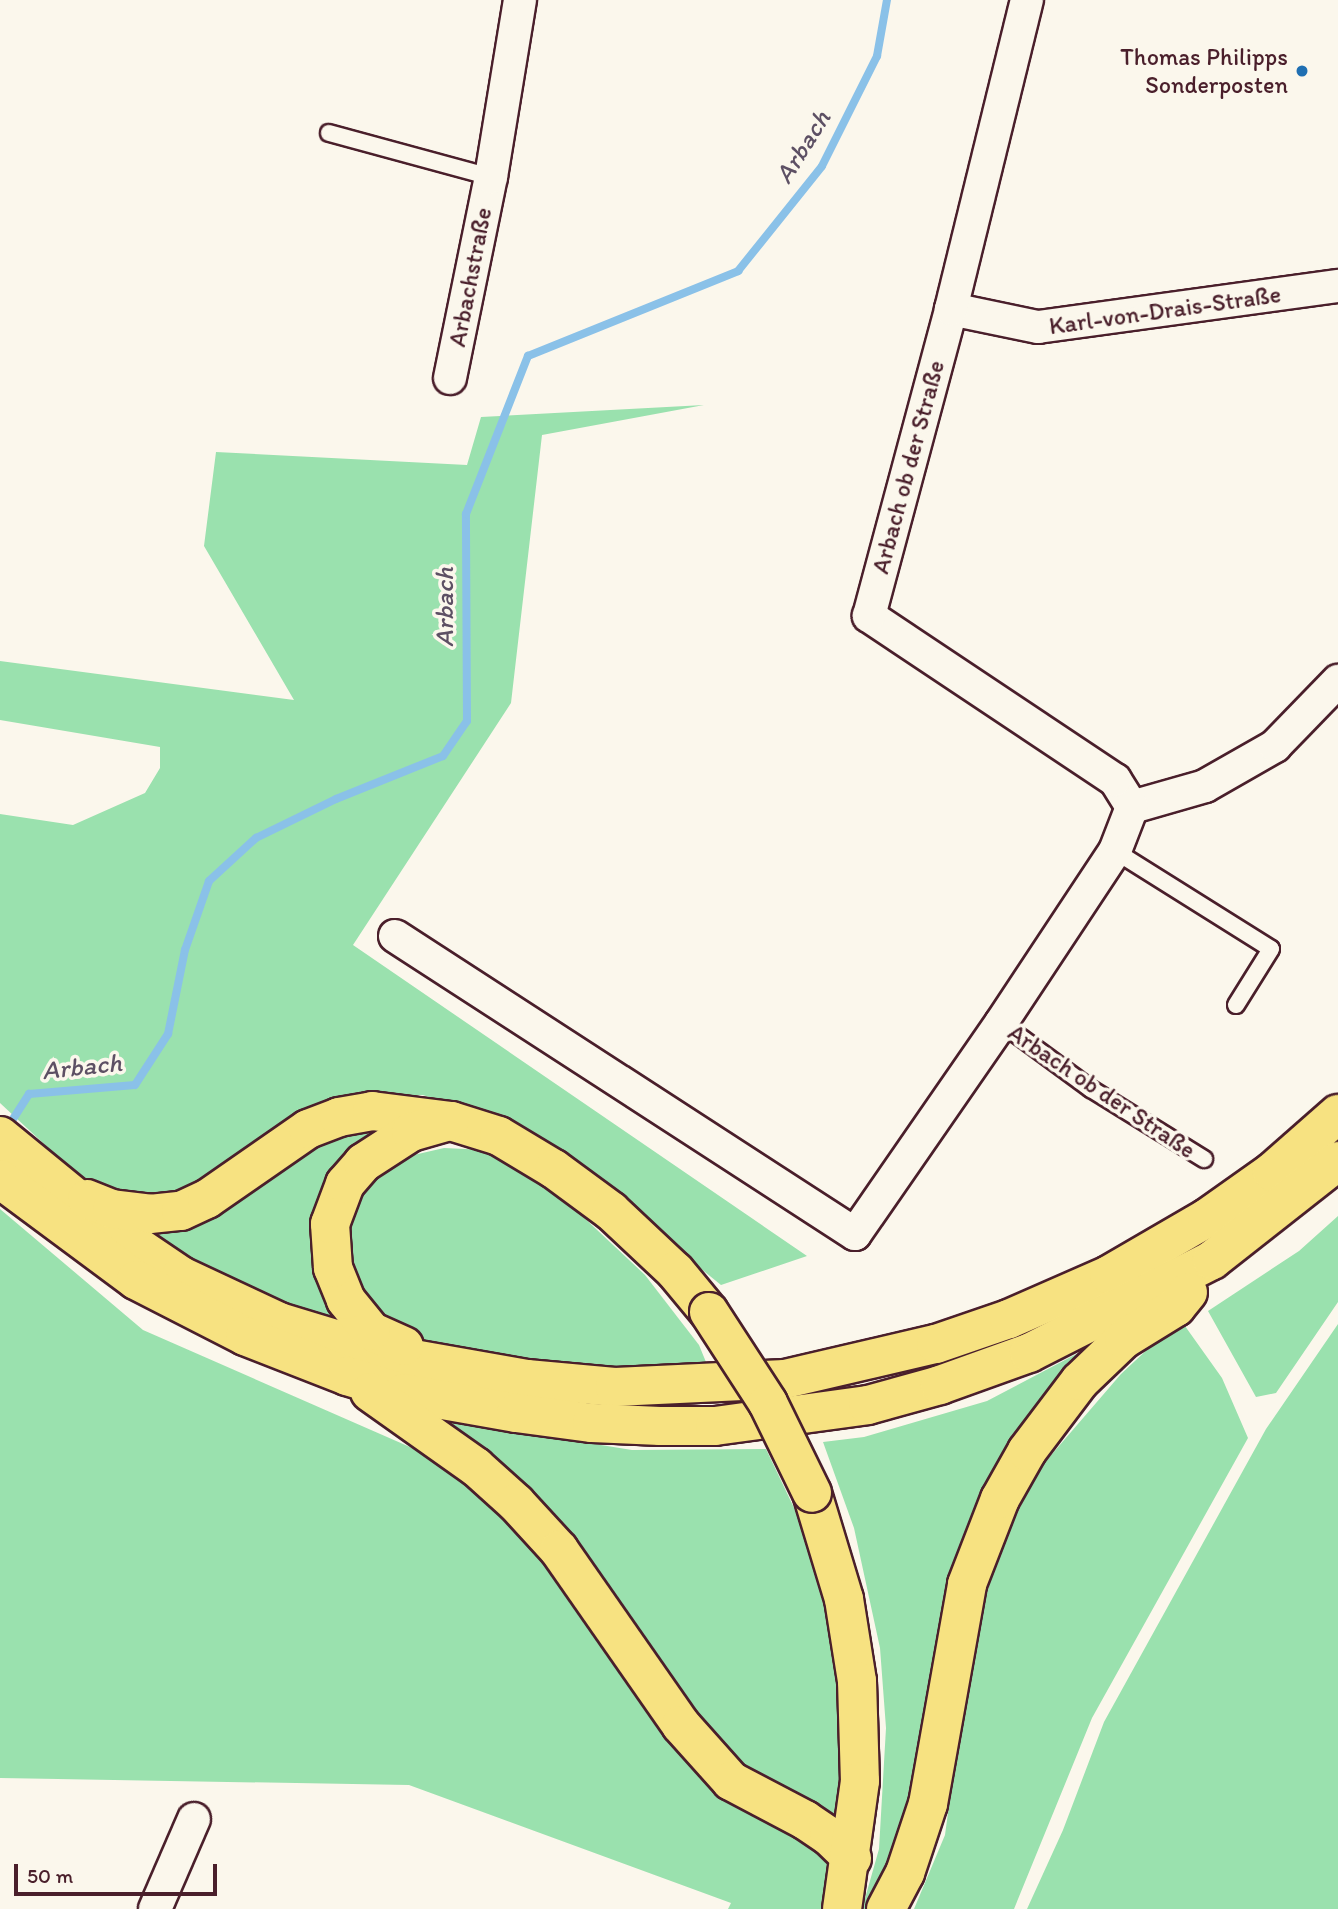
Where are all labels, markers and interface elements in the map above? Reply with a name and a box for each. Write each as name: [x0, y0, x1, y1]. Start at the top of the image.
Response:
place label: Thomas Philipps Sonderposten: [1120, 43, 1288, 99]
marker: Thomas Philipps Sonderposten: [1294, 63, 1310, 79]
water label: Arbach: [769, 105, 837, 189]
street label: Arbachstraße: [442, 205, 498, 349]
street label: Karl-von-Drais-Straße: [1047, 279, 1283, 341]
street label: Arbach ob der Straße: [866, 358, 950, 576]
water label: Arbach: [429, 567, 461, 647]
street label: Arbach ob der Straße: [1003, 1018, 1201, 1164]
water label: Arbach: [40, 1047, 124, 1087]
scale bar: [18, 1850, 220, 1894]
text: 50 m: [27, 1863, 73, 1888]

